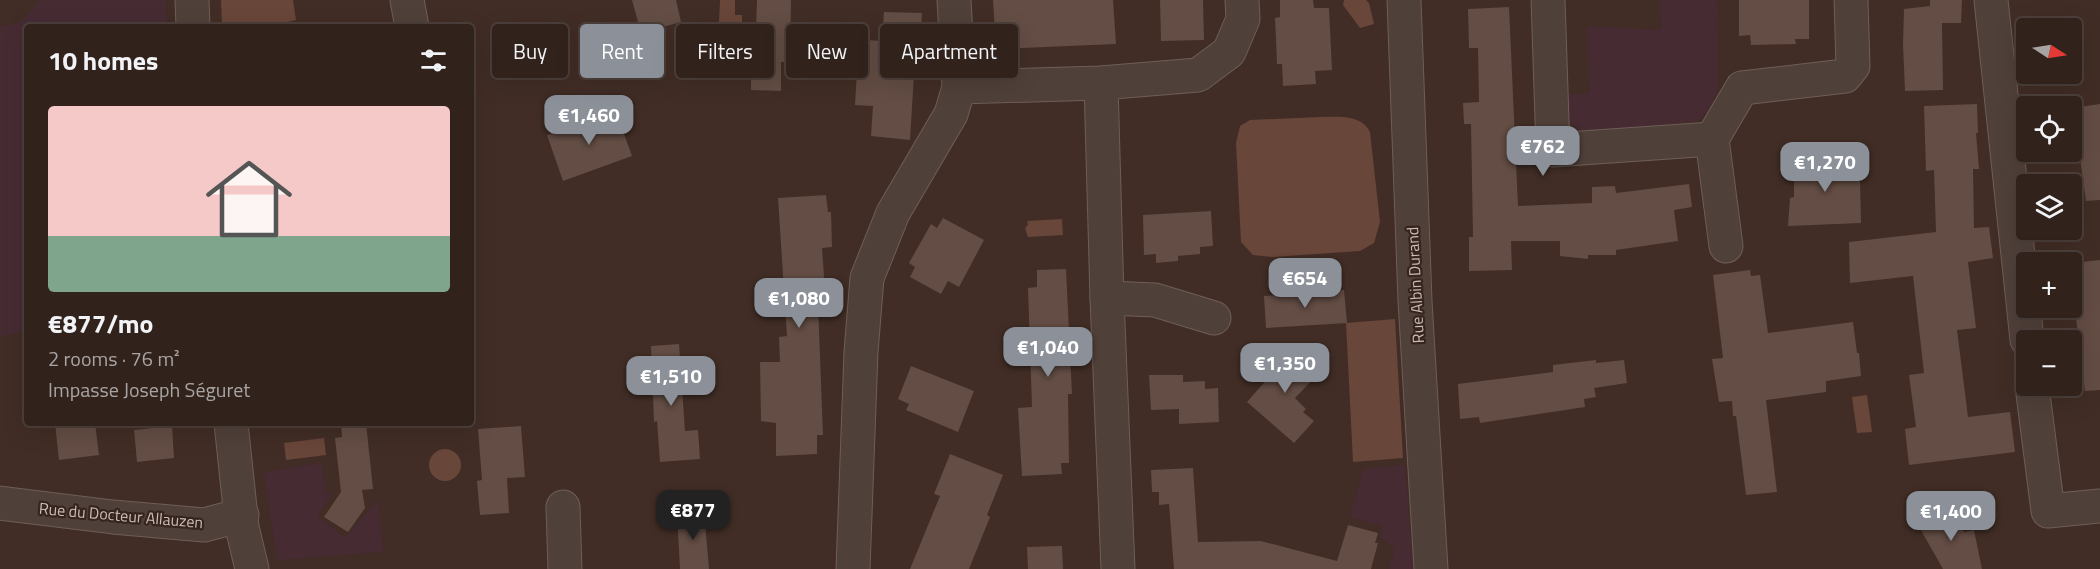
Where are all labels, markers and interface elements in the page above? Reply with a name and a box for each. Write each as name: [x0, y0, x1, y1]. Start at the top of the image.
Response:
north arrow: [2016, 18, 2082, 84]
map controls: [2016, 18, 2082, 396]
chip: Buy: [492, 24, 568, 78]
chip: Rent: [580, 24, 664, 78]
chip: Filters: [676, 24, 774, 78]
chip: New: [786, 24, 868, 78]
chip: Apartment: [880, 24, 1018, 78]
text: 10 homes: [48, 41, 158, 80]
icon: filters: [417, 44, 450, 77]
pin: €1,460: [540, 95, 638, 146]
button: locate: [2016, 96, 2082, 162]
text: €1,460: [558, 99, 620, 130]
pin: €762: [1507, 126, 1579, 177]
text: €762: [1521, 130, 1565, 161]
pin: €1,270: [1776, 142, 1874, 193]
icon: home: [195, 145, 303, 253]
text: €1,270: [1794, 146, 1856, 177]
button: layers: [2016, 174, 2082, 240]
street label: Rue Albin Durand: [1400, 226, 1430, 344]
button: +: [2016, 252, 2082, 318]
pin: €654: [1269, 258, 1341, 309]
text: €654: [1283, 262, 1327, 293]
pin: €1,080: [750, 278, 848, 329]
text: €1,080: [768, 282, 830, 313]
text: €877/mo: [48, 304, 153, 343]
pin: €1,040: [999, 327, 1097, 378]
button: −: [2016, 330, 2082, 396]
text: €1,040: [1017, 331, 1079, 362]
text: 2 rooms · 76 m²: [48, 343, 180, 374]
pin: €1,350: [1236, 343, 1334, 394]
text: €1,350: [1254, 347, 1316, 378]
pin: €1,510: [622, 356, 720, 407]
text: €1,510: [640, 360, 702, 391]
text: Impasse Joseph Séguret: [48, 374, 250, 405]
pin: €877: [657, 490, 729, 541]
pin: €1,400: [1902, 491, 2000, 542]
text: €877: [671, 494, 715, 525]
text: €1,400: [1920, 495, 1982, 526]
street label: Rue du Docteur Allauzen: [38, 496, 204, 534]

